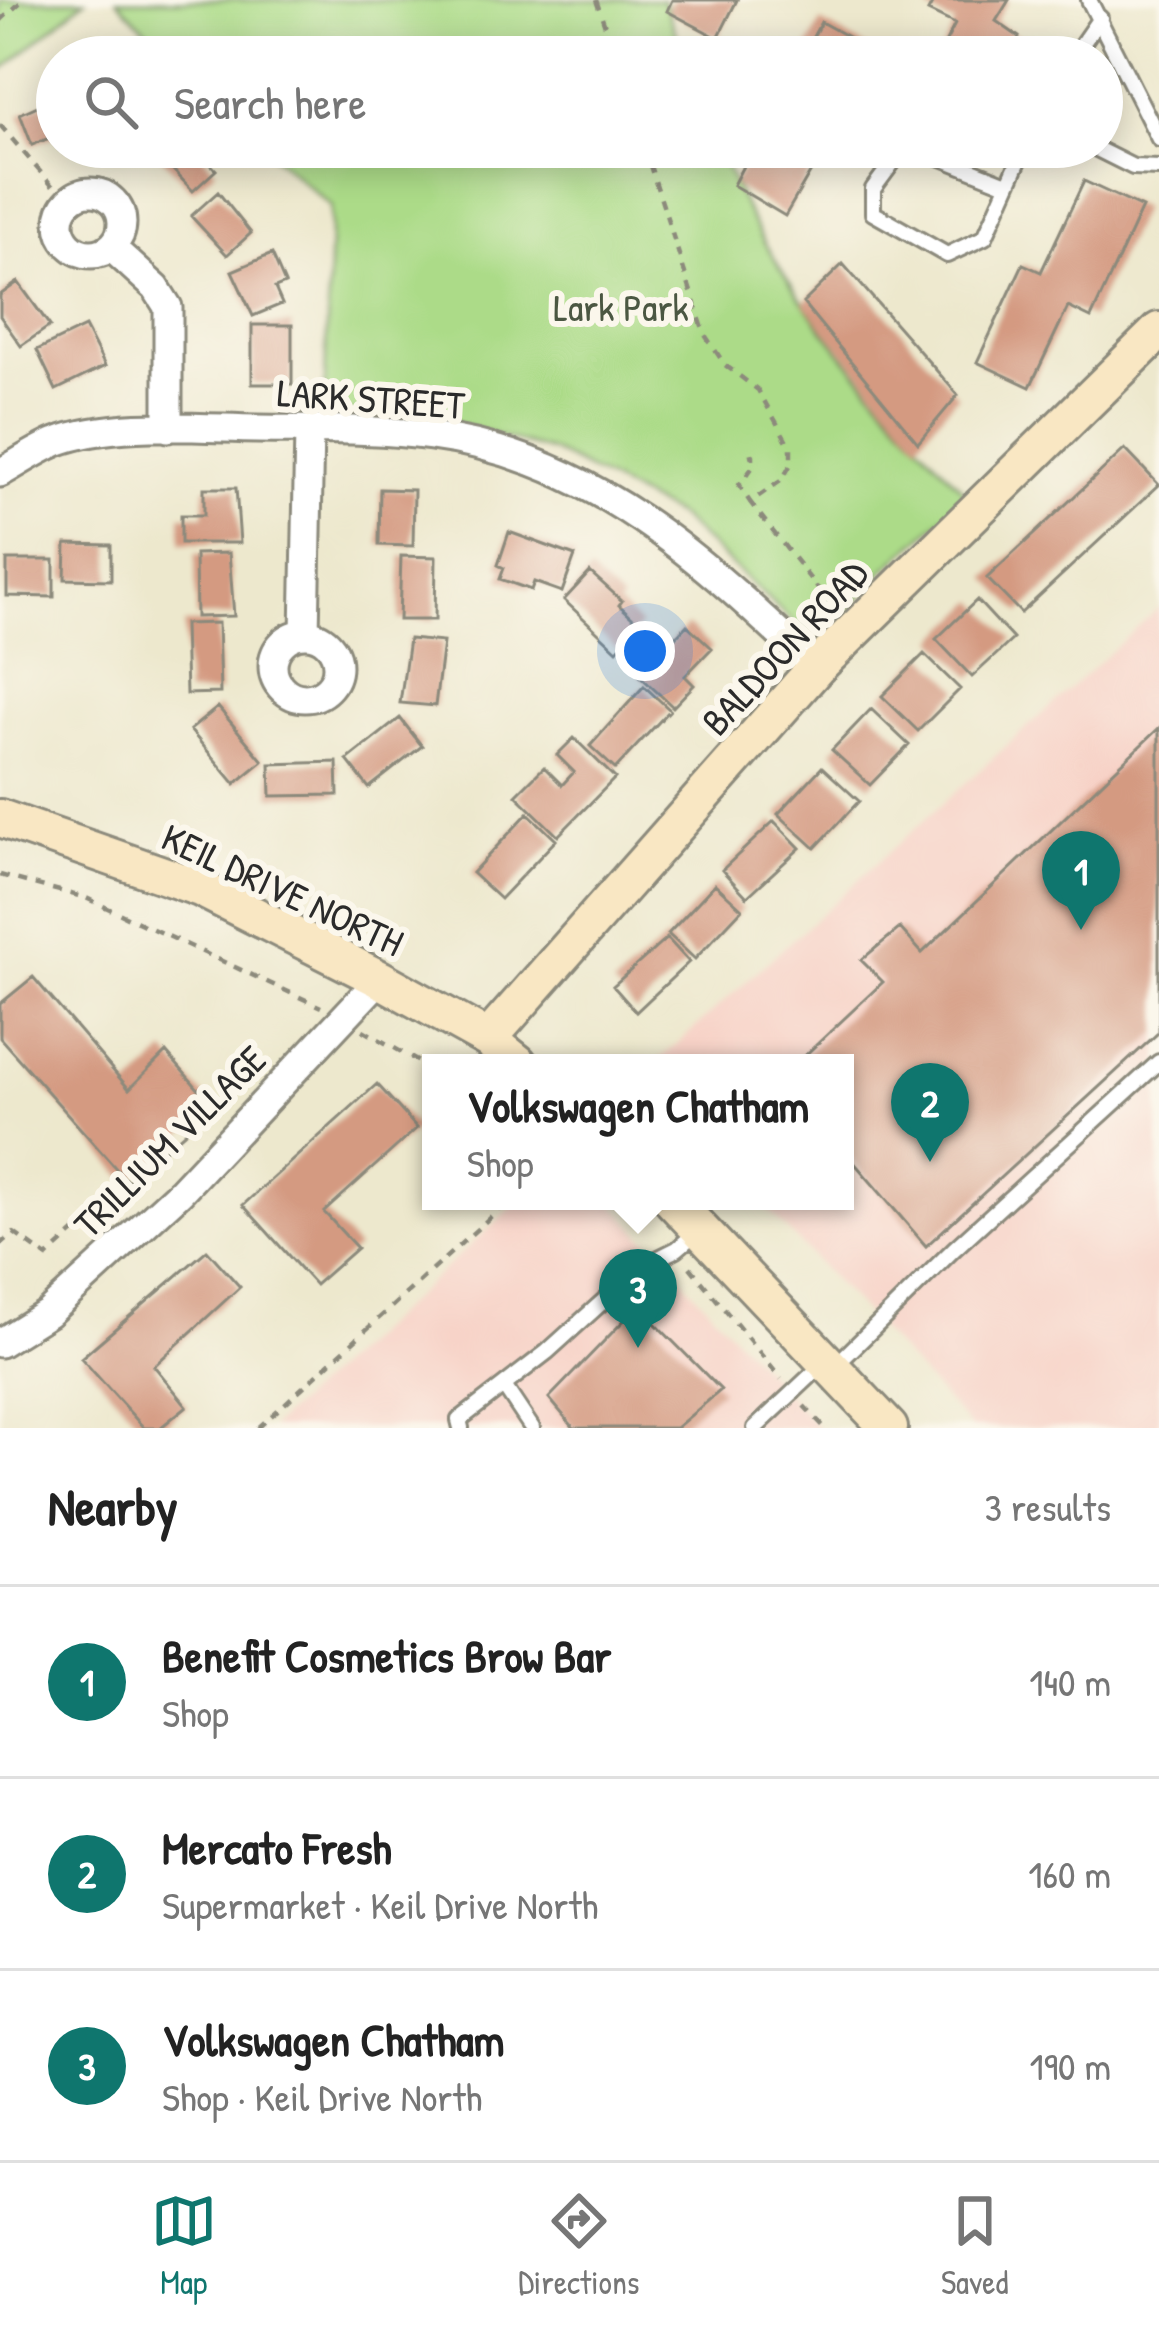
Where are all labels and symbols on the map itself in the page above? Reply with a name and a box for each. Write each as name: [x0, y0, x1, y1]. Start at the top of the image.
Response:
park label: Lark Park: [553, 280, 689, 333]
street label: LARK STREET: [276, 365, 467, 431]
street label: BALDOON ROAD: [689, 547, 879, 746]
your location: [615, 621, 675, 681]
street label: KEIL DRIVE NORTH: [154, 810, 412, 968]
pin: 1: [1042, 831, 1120, 930]
street label: TRILLIUM VILLAGE: [61, 1033, 277, 1249]
pin: 2: [891, 1063, 969, 1162]
pin: 3: [599, 1249, 677, 1348]

